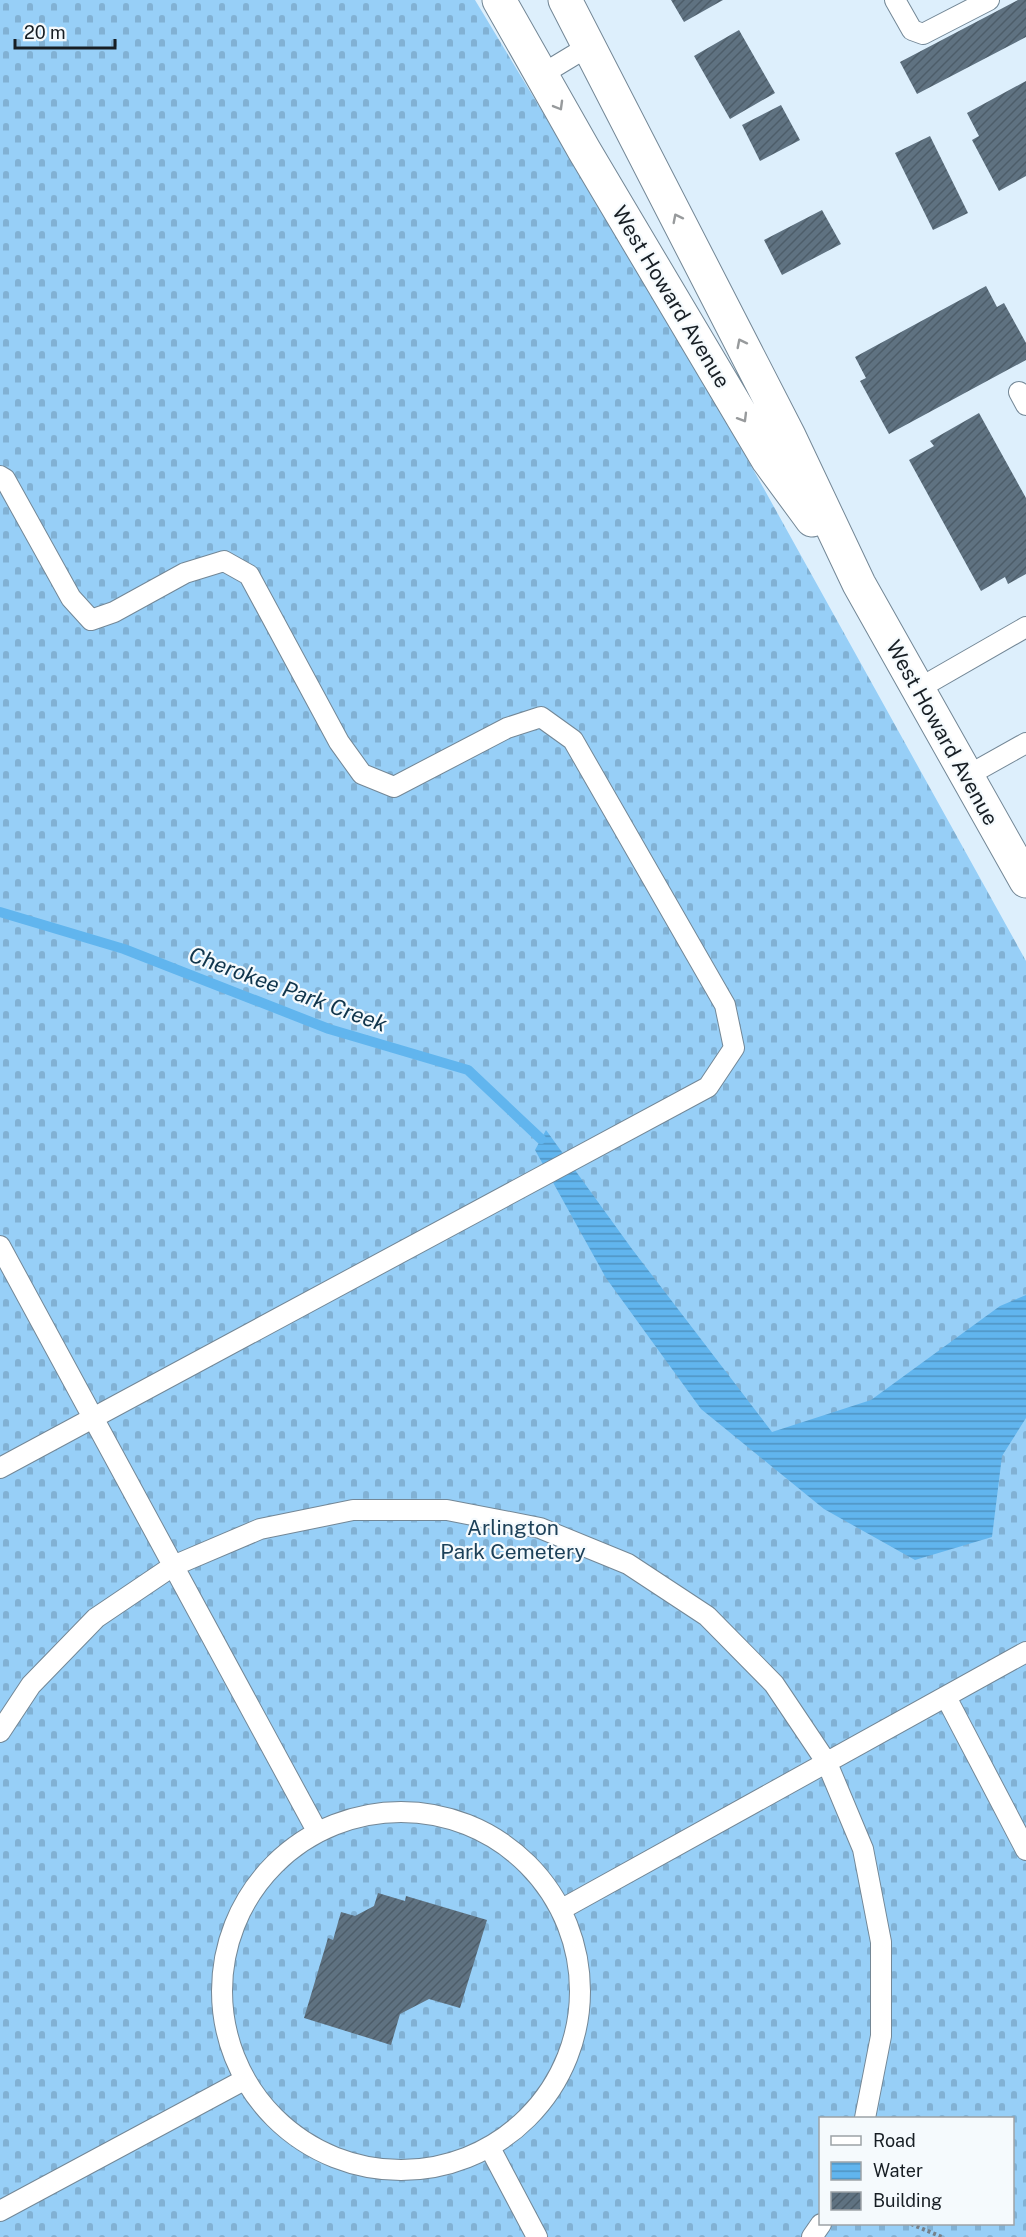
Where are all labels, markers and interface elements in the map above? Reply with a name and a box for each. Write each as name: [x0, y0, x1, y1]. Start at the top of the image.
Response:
scale bar: [15, 12, 116, 50]
text: 20 m: [24, 22, 66, 43]
one-way arrow: [552, 99, 563, 110]
street label: West Howard Avenue: [607, 201, 736, 392]
one-way arrow: [673, 213, 684, 224]
one-way arrow: [737, 339, 748, 349]
one-way arrow: [736, 412, 748, 422]
street label: West Howard Avenue: [881, 636, 1004, 830]
water label: Cherokee Park Creek: [185, 941, 391, 1037]
park label: Arlington Park Cemetery: [440, 1515, 586, 1564]
legend: [819, 2117, 1014, 2225]
text: Road: [873, 2130, 916, 2151]
text: Water: [873, 2160, 923, 2181]
text: Building: [873, 2190, 942, 2211]

